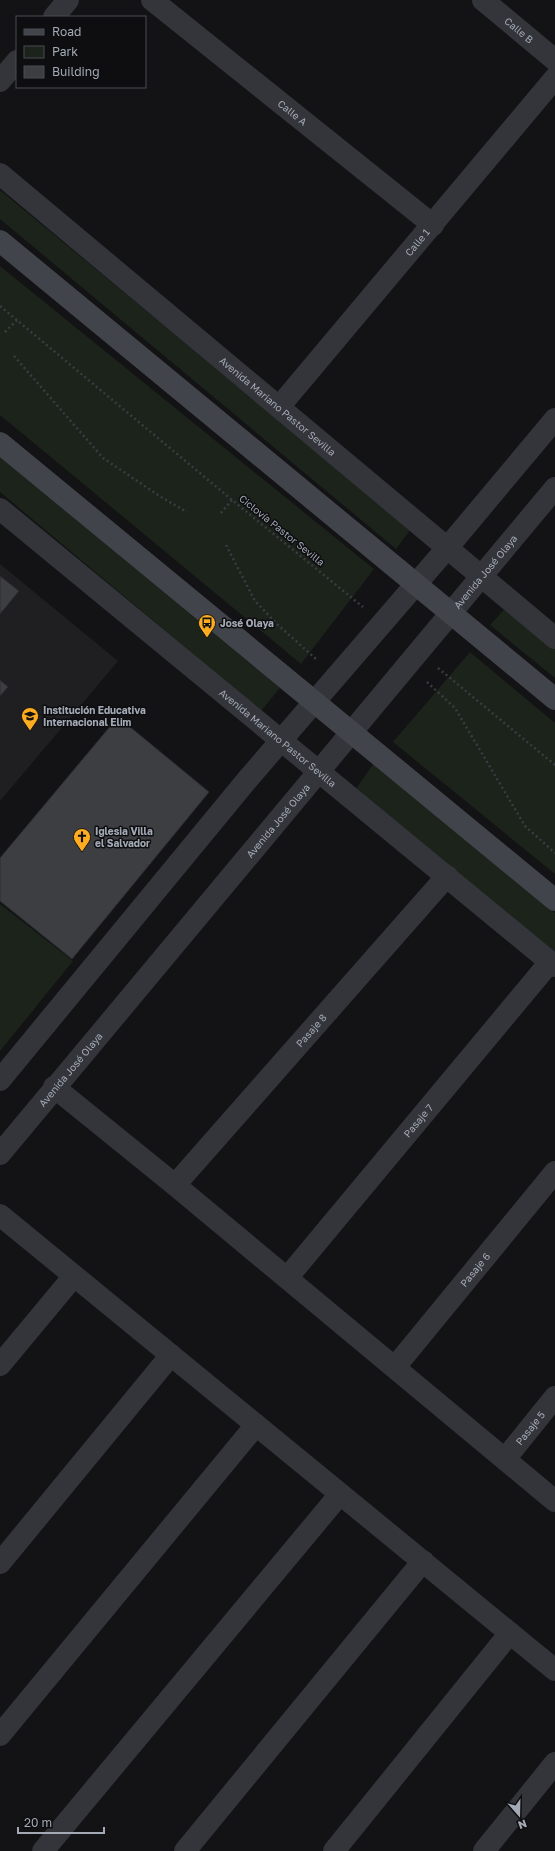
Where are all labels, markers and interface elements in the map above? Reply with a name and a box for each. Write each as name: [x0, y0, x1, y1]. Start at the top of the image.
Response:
street label: Calle B: [502, 15, 536, 46]
legend: [16, 16, 146, 88]
text: Road: [52, 24, 81, 39]
text: Park: [52, 44, 78, 59]
text: Building: [52, 64, 100, 79]
street label: Calle A: [276, 97, 310, 128]
street label: Calle 1: [402, 226, 432, 258]
street label: Avenida Mariano Pastor Sevilla: [217, 354, 338, 458]
street label: Ciclovía Pastor Sevilla: [237, 492, 327, 568]
street label: Avenida José Olaya: [451, 532, 520, 611]
bus stop icon: José Olaya: [197, 613, 217, 638]
place label: José Olaya: [220, 617, 274, 629]
street label: Avenida Mariano Pastor Sevilla: [217, 686, 339, 789]
place label: Institución Educativa Internacional Elim: [43, 704, 146, 728]
school or university icon: Institución Educativa Internacional Elim: [20, 706, 40, 731]
street label: Avenida José Olaya: [244, 781, 312, 860]
place label: Iglesia Villa el Salvador: [95, 825, 153, 849]
church icon: Iglesia Villa el Salvador: [72, 827, 92, 852]
street label: Pasaje 8: [293, 1011, 329, 1049]
street label: Avenida José Olaya: [36, 1030, 105, 1109]
street label: Pasaje 7: [401, 1101, 435, 1139]
street label: Pasaje 6: [458, 1250, 492, 1289]
street label: Pasaje 5: [513, 1408, 547, 1447]
north arrow: [499, 1795, 539, 1835]
scale bar: [18, 1809, 104, 1835]
text: 20 m: [24, 1815, 52, 1830]
text: N: [516, 1817, 529, 1832]

